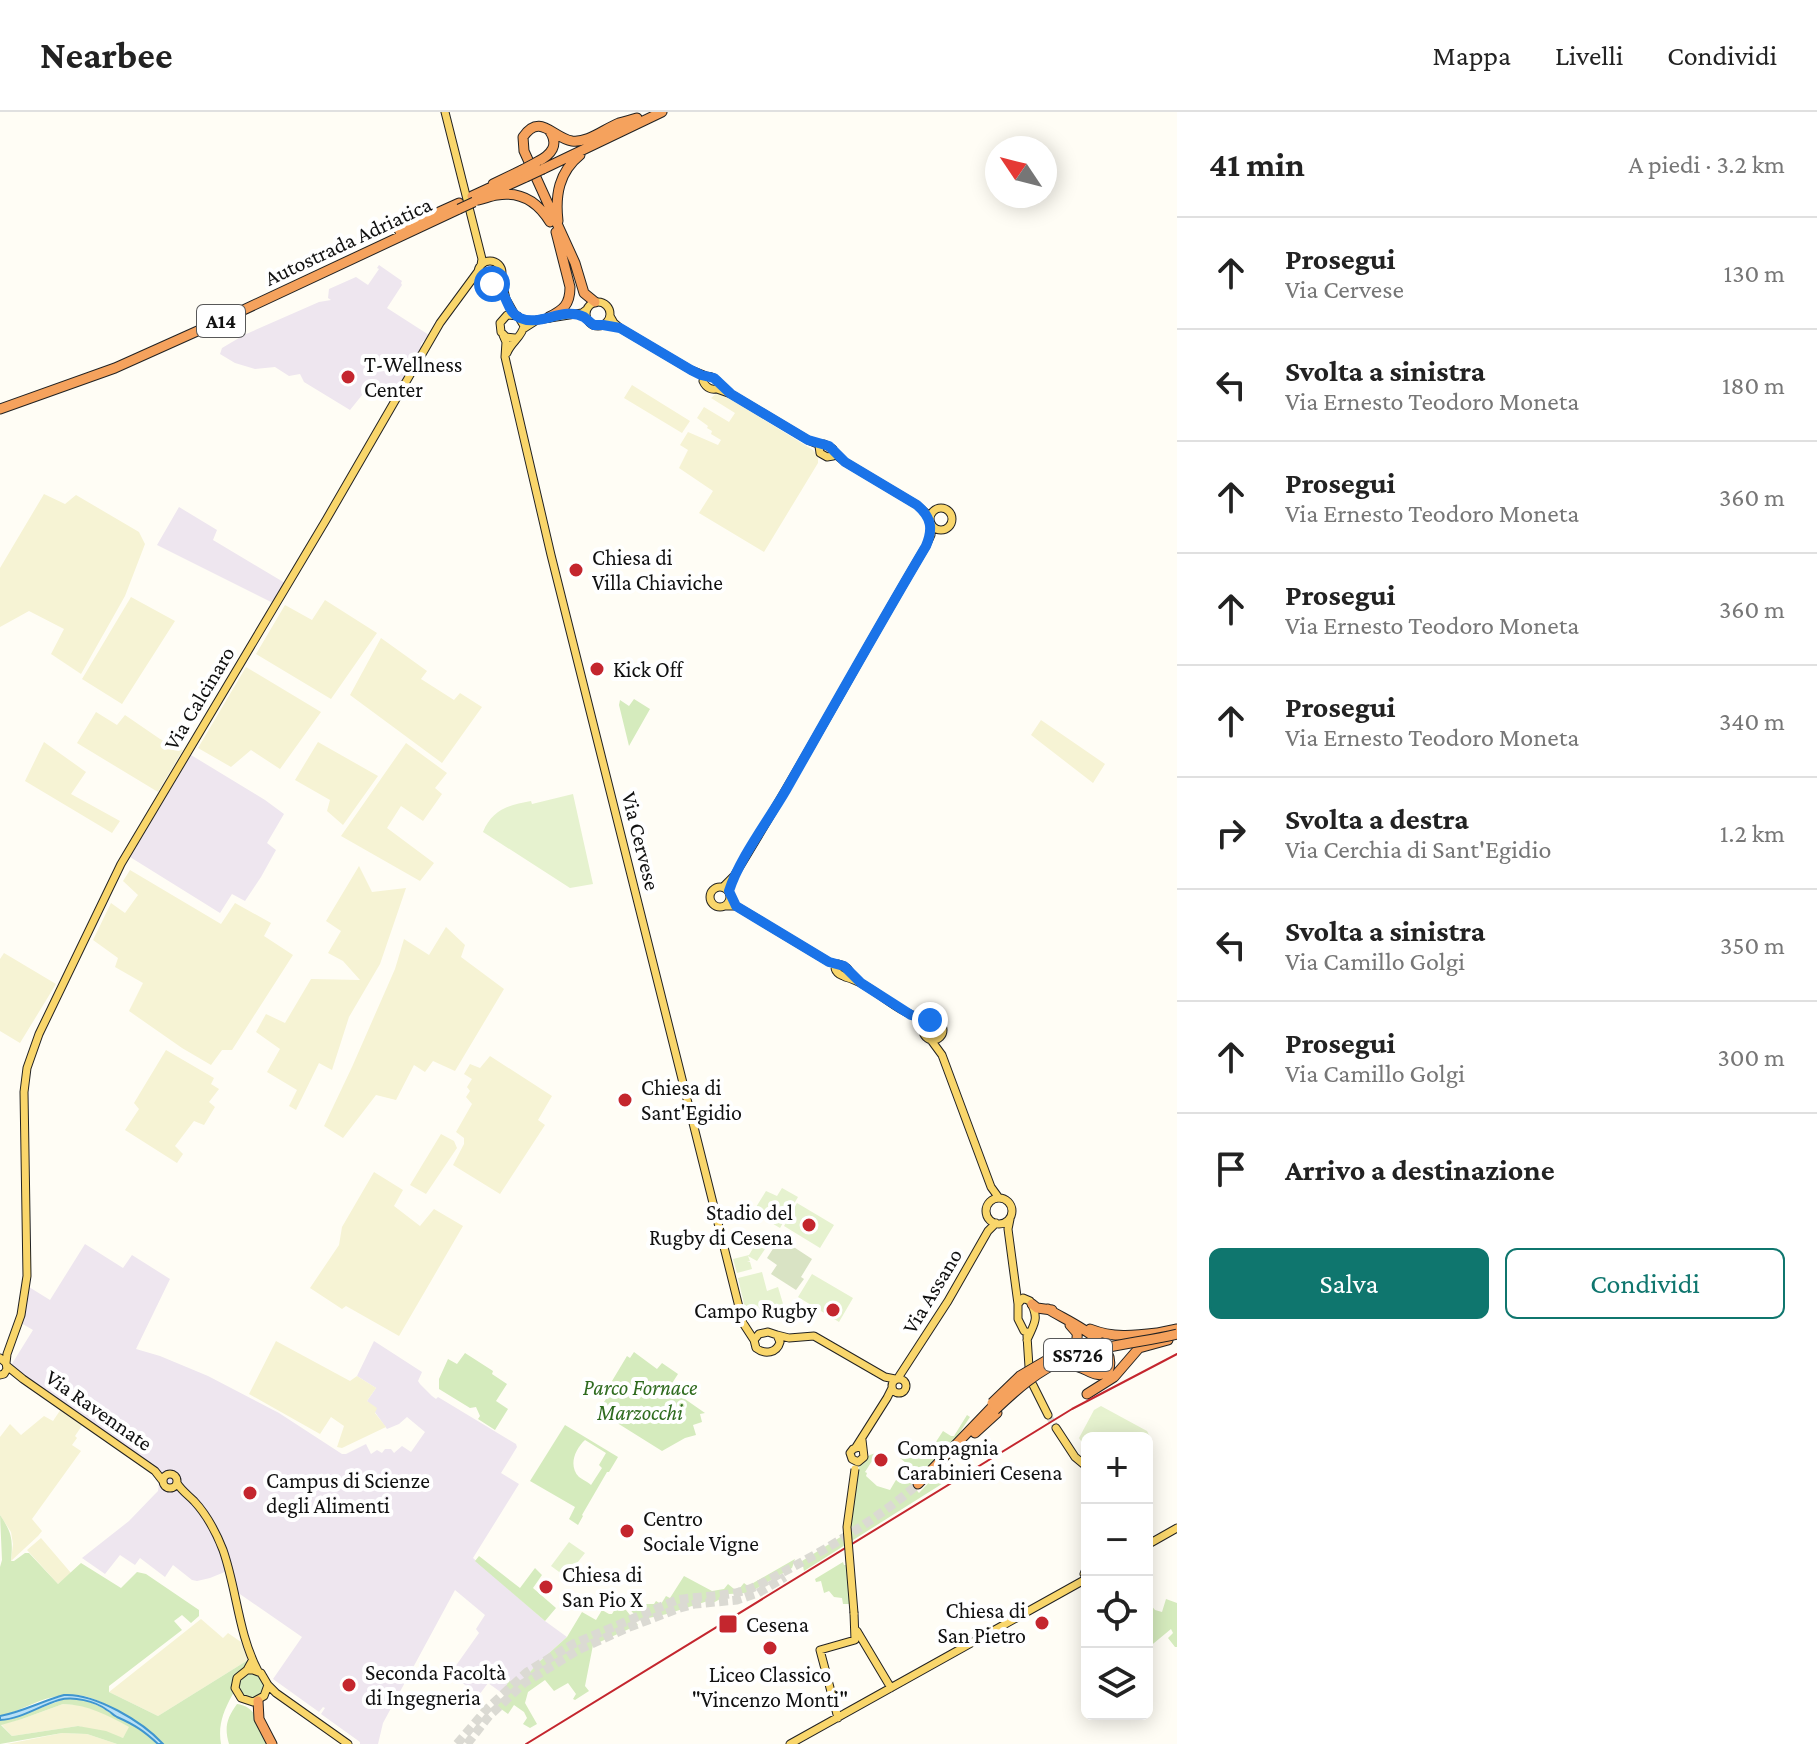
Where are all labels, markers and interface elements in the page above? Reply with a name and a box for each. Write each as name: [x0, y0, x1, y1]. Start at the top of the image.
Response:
text: Nearbee: [40, 34, 173, 76]
text: Mappa: [1432, 40, 1511, 71]
text: Livelli: [1555, 40, 1623, 71]
text: Condividi: [1667, 40, 1777, 71]
north arrow: [985, 136, 1057, 208]
text: 41 min: [1209, 146, 1305, 183]
text: A piedi · 3.2 km: [1628, 150, 1785, 179]
street label: Autostrada Adriatica: [260, 191, 436, 291]
text: Prosegui: [1285, 242, 1396, 275]
icon: ahead: [1209, 251, 1253, 295]
text: 130 m: [1724, 259, 1785, 288]
route start: [474, 266, 510, 302]
text: Via Cervese: [1285, 275, 1404, 304]
road number: A14: [197, 305, 245, 337]
place label: T-Wellness Center: [364, 352, 462, 402]
text: Svolta a sinistra: [1285, 354, 1485, 387]
icon: left: [1209, 363, 1253, 407]
marker: T-Wellness Center: [339, 368, 357, 386]
text: 180 m: [1722, 371, 1785, 400]
text: Via Ernesto Teodoro Moneta: [1285, 387, 1579, 416]
text: Prosegui: [1285, 466, 1396, 499]
icon: ahead: [1209, 475, 1253, 519]
text: 360 m: [1719, 483, 1785, 512]
text: Via Ernesto Teodoro Moneta: [1285, 499, 1579, 528]
place label: Chiesa di Villa Chiaviche: [592, 545, 723, 595]
marker: Chiesa di Villa Chiaviche: [567, 561, 585, 579]
text: Prosegui: [1285, 578, 1396, 611]
icon: ahead: [1209, 587, 1253, 631]
text: 360 m: [1719, 595, 1785, 624]
text: Via Ernesto Teodoro Moneta: [1285, 611, 1579, 640]
street label: Via Calcinaro: [158, 642, 240, 754]
place label: Kick Off: [613, 657, 684, 682]
marker: Kick Off: [588, 660, 606, 678]
text: Prosegui: [1285, 690, 1396, 723]
icon: ahead: [1209, 699, 1253, 743]
text: 340 m: [1719, 707, 1785, 736]
text: Via Ernesto Teodoro Moneta: [1285, 723, 1579, 752]
street label: Via Cervese: [617, 789, 665, 893]
text: Svolta a destra: [1285, 802, 1469, 835]
icon: right: [1209, 811, 1253, 855]
text: 1.2 km: [1720, 819, 1785, 848]
text: Via Cerchia di Sant'Egidio: [1285, 835, 1552, 864]
text: Svolta a sinistra: [1285, 914, 1485, 947]
icon: left: [1209, 923, 1253, 967]
text: 350 m: [1720, 931, 1785, 960]
text: Via Camillo Golgi: [1285, 947, 1465, 976]
route end: [912, 1002, 948, 1038]
text: Prosegui: [1285, 1026, 1396, 1059]
icon: ahead: [1209, 1035, 1253, 1079]
text: 300 m: [1717, 1043, 1785, 1072]
text: Via Camillo Golgi: [1285, 1059, 1465, 1088]
place label: Chiesa di Sant'Egidio: [641, 1075, 742, 1125]
marker: Chiesa di Sant'Egidio: [616, 1091, 634, 1109]
icon: arrive: [1209, 1147, 1253, 1191]
text: Arrivo a destinazione: [1285, 1153, 1555, 1186]
place label: Stadio del Rugby di Cesena: [649, 1200, 793, 1250]
marker: Stadio del Rugby di Cesena: [800, 1216, 818, 1234]
street label: Via Assano: [897, 1244, 967, 1338]
button: Salva: [1209, 1248, 1489, 1319]
button: Condividi: [1505, 1248, 1785, 1319]
place label: Campo Rugby: [694, 1298, 818, 1323]
marker: Campo Rugby: [824, 1301, 842, 1319]
road number: SS726: [1044, 1339, 1112, 1371]
street label: Via Ravennate: [41, 1364, 157, 1456]
park label: Parco Fornace Marzocchi: [583, 1375, 698, 1425]
map controls: [1081, 1432, 1153, 1720]
button: +: [1081, 1432, 1153, 1504]
place label: Compagnia Carabinieri Cesena: [897, 1435, 1062, 1485]
marker: Compagnia Carabinieri Cesena: [872, 1451, 890, 1469]
place label: Campus di Scienze degli Alimenti: [266, 1468, 430, 1518]
marker: Campus di Scienze degli Alimenti: [241, 1484, 259, 1502]
button: −: [1081, 1504, 1153, 1576]
place label: Centro Sociale Vigne: [643, 1506, 759, 1556]
marker: Centro Sociale Vigne: [618, 1522, 636, 1540]
place label: Chiesa di San Pio X: [562, 1562, 643, 1612]
button: locate: [1081, 1576, 1153, 1648]
marker: Chiesa di San Pio X: [537, 1578, 555, 1596]
place label: Chiesa di San Pietro: [938, 1598, 1026, 1648]
place label: Cesena: [746, 1612, 809, 1637]
marker: Cesena: [717, 1613, 739, 1635]
marker: Chiesa di San Pietro: [1033, 1614, 1051, 1632]
marker: Liceo Classico "Vincenzo Monti": [761, 1639, 779, 1657]
button: layers: [1081, 1648, 1153, 1720]
place label: Seconda Facoltà di Ingegneria: [365, 1660, 506, 1710]
place label: Liceo Classico "Vincenzo Monti": [692, 1662, 848, 1712]
marker: Seconda Facoltà di Ingegneria: [340, 1676, 358, 1694]

